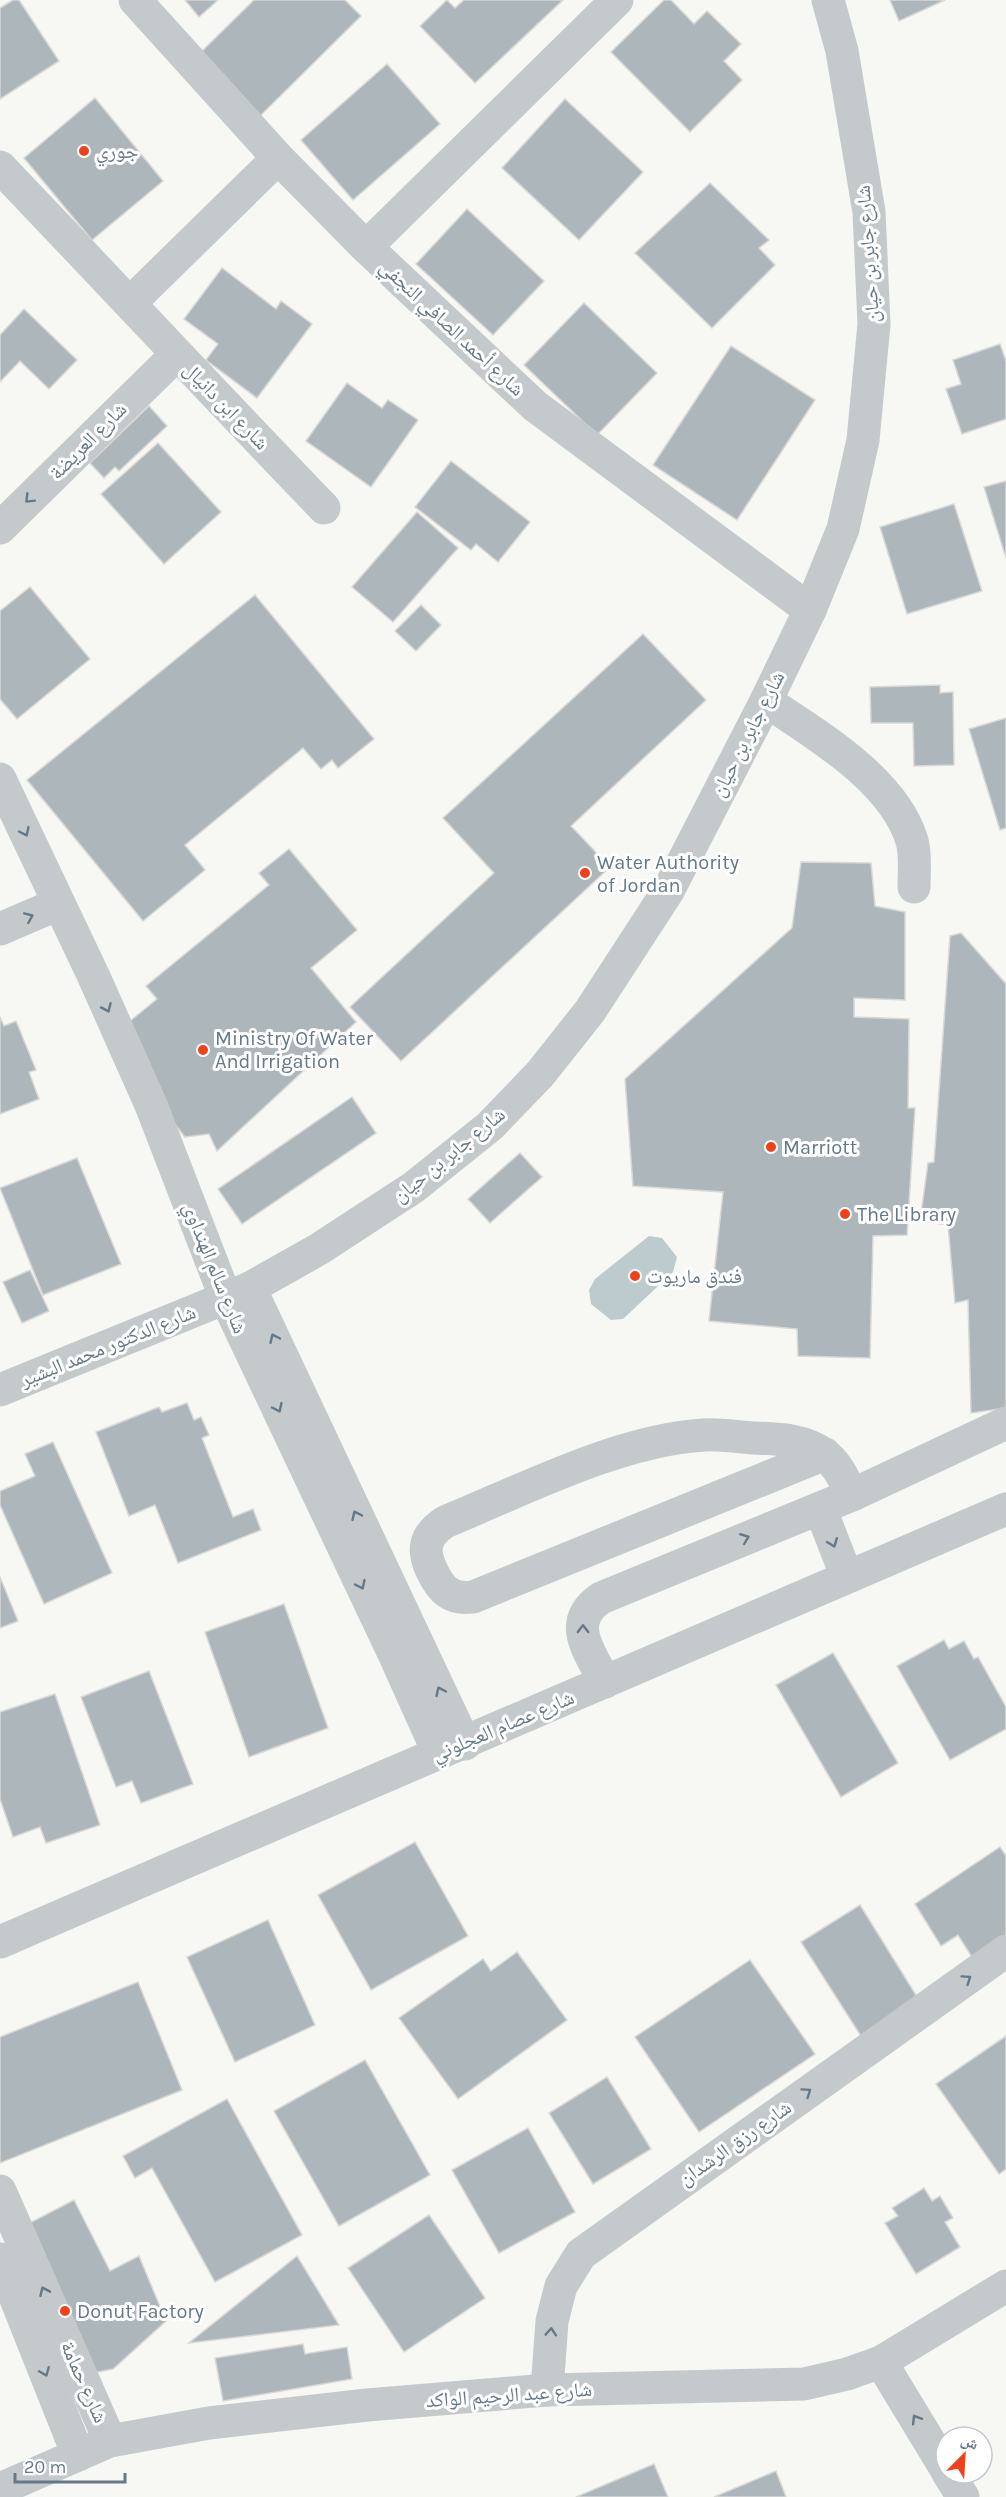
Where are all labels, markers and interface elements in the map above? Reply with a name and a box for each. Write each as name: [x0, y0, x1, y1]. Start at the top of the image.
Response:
place label: جوري: [96, 140, 138, 167]
marker: جوري: [77, 144, 91, 158]
street label: شارع جابر بن حيان: [852, 185, 885, 323]
street label: شارع أحمد الصافي النجفي: [372, 255, 529, 404]
street label: شارع ابن دانيال: [178, 358, 273, 455]
street label: شارع العريضة: [45, 398, 132, 485]
one-way arrow: [26, 492, 36, 503]
street label: شارع جابر بن حيان: [707, 668, 790, 801]
one-way arrow: [17, 825, 29, 836]
place label: Water Authority of Jordan: [597, 851, 739, 897]
marker: Water Authority of Jordan: [578, 866, 592, 880]
one-way arrow: [23, 912, 34, 924]
one-way arrow: [100, 1002, 112, 1013]
place label: Ministry Of Water And Irrigation: [215, 1027, 374, 1073]
marker: Ministry Of Water And Irrigation: [196, 1043, 210, 1057]
street label: شارع جابر بن حيان: [388, 1103, 510, 1208]
place label: Marriott: [783, 1136, 858, 1159]
marker: Marriott: [764, 1140, 778, 1154]
street label: شارع سالم الهنداوي: [175, 1199, 252, 1338]
place label: The Library: [857, 1203, 956, 1226]
marker: The Library: [838, 1207, 852, 1221]
place label: فندق ماريوت: [647, 1265, 742, 1288]
marker: فندق ماريوت: [628, 1269, 642, 1283]
street label: شارع الدكتور محمد البشير: [16, 1300, 199, 1393]
one-way arrow: [269, 1334, 281, 1345]
one-way arrow: [270, 1402, 282, 1413]
one-way arrow: [352, 1510, 364, 1521]
one-way arrow: [739, 1533, 750, 1545]
one-way arrow: [826, 1537, 838, 1548]
one-way arrow: [354, 1578, 366, 1589]
one-way arrow: [577, 1625, 589, 1634]
street label: شارع عصام العجلوني: [428, 1686, 579, 1770]
one-way arrow: [435, 1686, 447, 1697]
one-way arrow: [960, 1975, 971, 1986]
one-way arrow: [801, 2088, 812, 2099]
street label: شارع رزق الرشدان: [674, 2096, 796, 2191]
one-way arrow: [39, 2287, 51, 2298]
place label: Donut Factory: [77, 2300, 204, 2323]
marker: Donut Factory: [58, 2304, 72, 2318]
one-way arrow: [544, 2327, 557, 2336]
street label: شارع حمامة: [55, 2338, 112, 2427]
one-way arrow: [38, 2366, 50, 2377]
street label: شارع عبد الرحيم الواكد: [425, 2378, 593, 2414]
one-way arrow: [911, 2415, 923, 2425]
north arrow: [934, 2425, 994, 2485]
text: ش: [958, 2430, 982, 2454]
scale bar: [15, 2446, 124, 2484]
text: 20 m: [24, 2456, 66, 2478]

